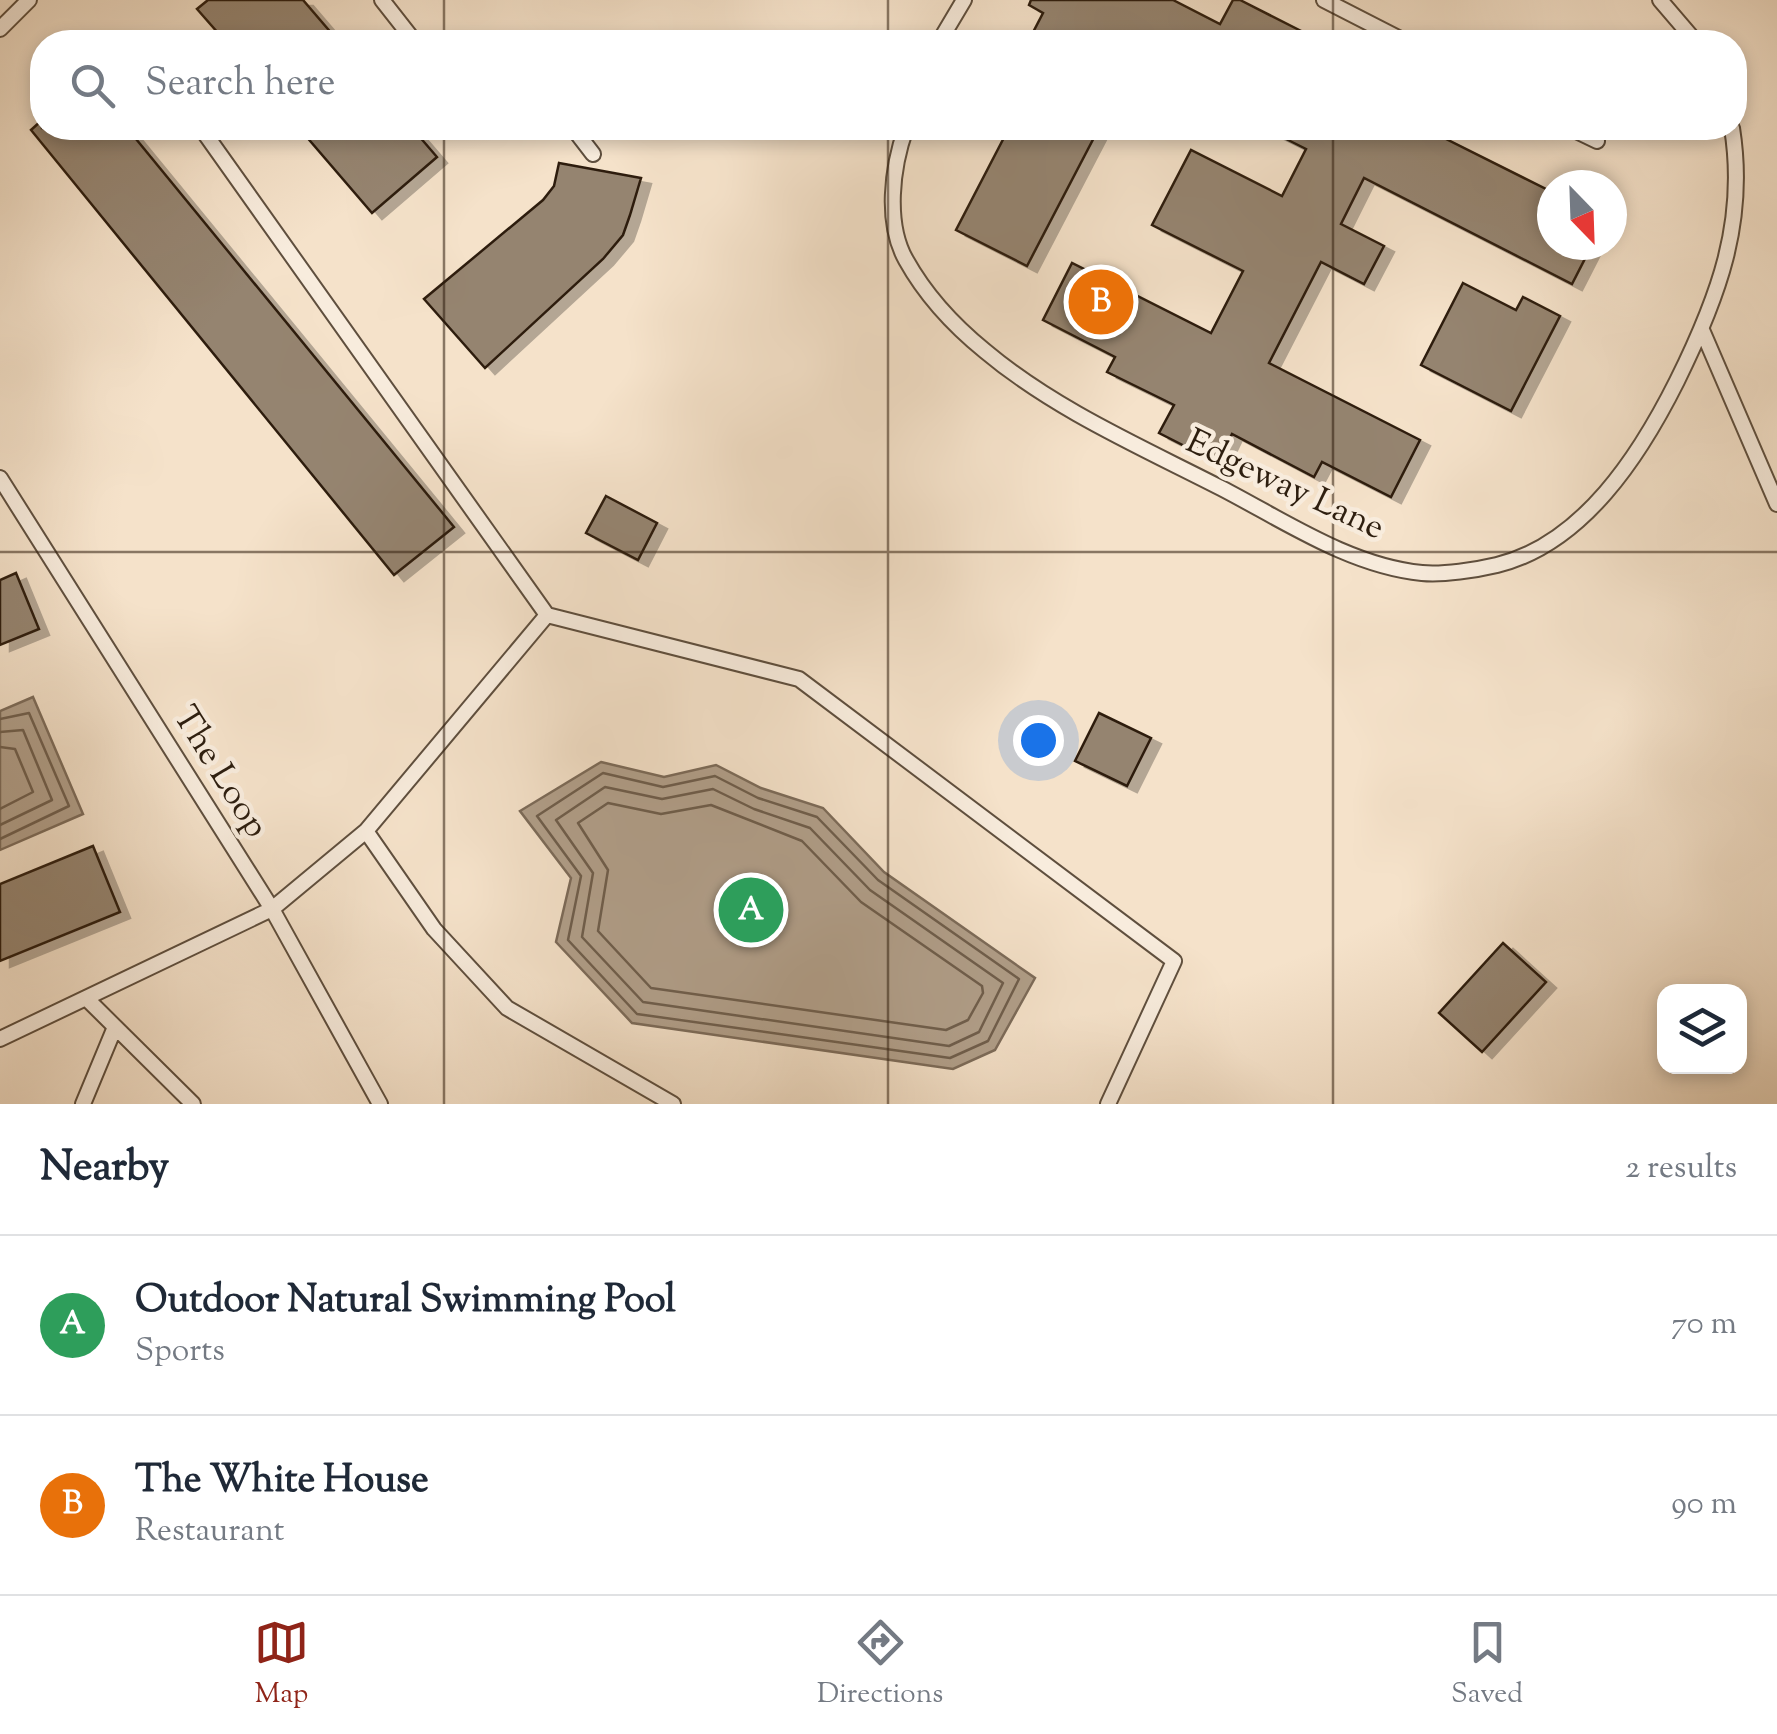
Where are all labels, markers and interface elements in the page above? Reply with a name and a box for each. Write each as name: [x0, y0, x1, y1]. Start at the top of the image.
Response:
search box: [30, 30, 1747, 140]
icon: search: [65, 58, 120, 113]
text: Search here: [145, 58, 336, 112]
north arrow: [1537, 170, 1627, 260]
pin: B: [1068, 264, 1134, 340]
street label: Edgeway Lane: [1177, 418, 1392, 554]
street label: The Loop: [158, 697, 280, 849]
your location: [1013, 715, 1064, 766]
pin: A: [718, 872, 784, 948]
map controls: [1657, 984, 1747, 1074]
button: layers: [1657, 984, 1747, 1074]
text: Nearby: [40, 1139, 169, 1199]
text: 2 results: [1625, 1146, 1737, 1192]
text: Outdoor Natural Swimming Pool: [135, 1275, 676, 1329]
text: A: [60, 1302, 85, 1348]
text: 70 m: [1671, 1302, 1737, 1348]
text: Sports: [135, 1329, 225, 1375]
text: The White House: [135, 1455, 429, 1509]
text: B: [62, 1482, 83, 1528]
text: 90 m: [1671, 1482, 1737, 1528]
text: Restaurant: [135, 1509, 285, 1555]
tab: Map: [254, 1615, 309, 1715]
tab: Directions: [817, 1615, 943, 1715]
tab: Saved: [1451, 1615, 1523, 1715]

